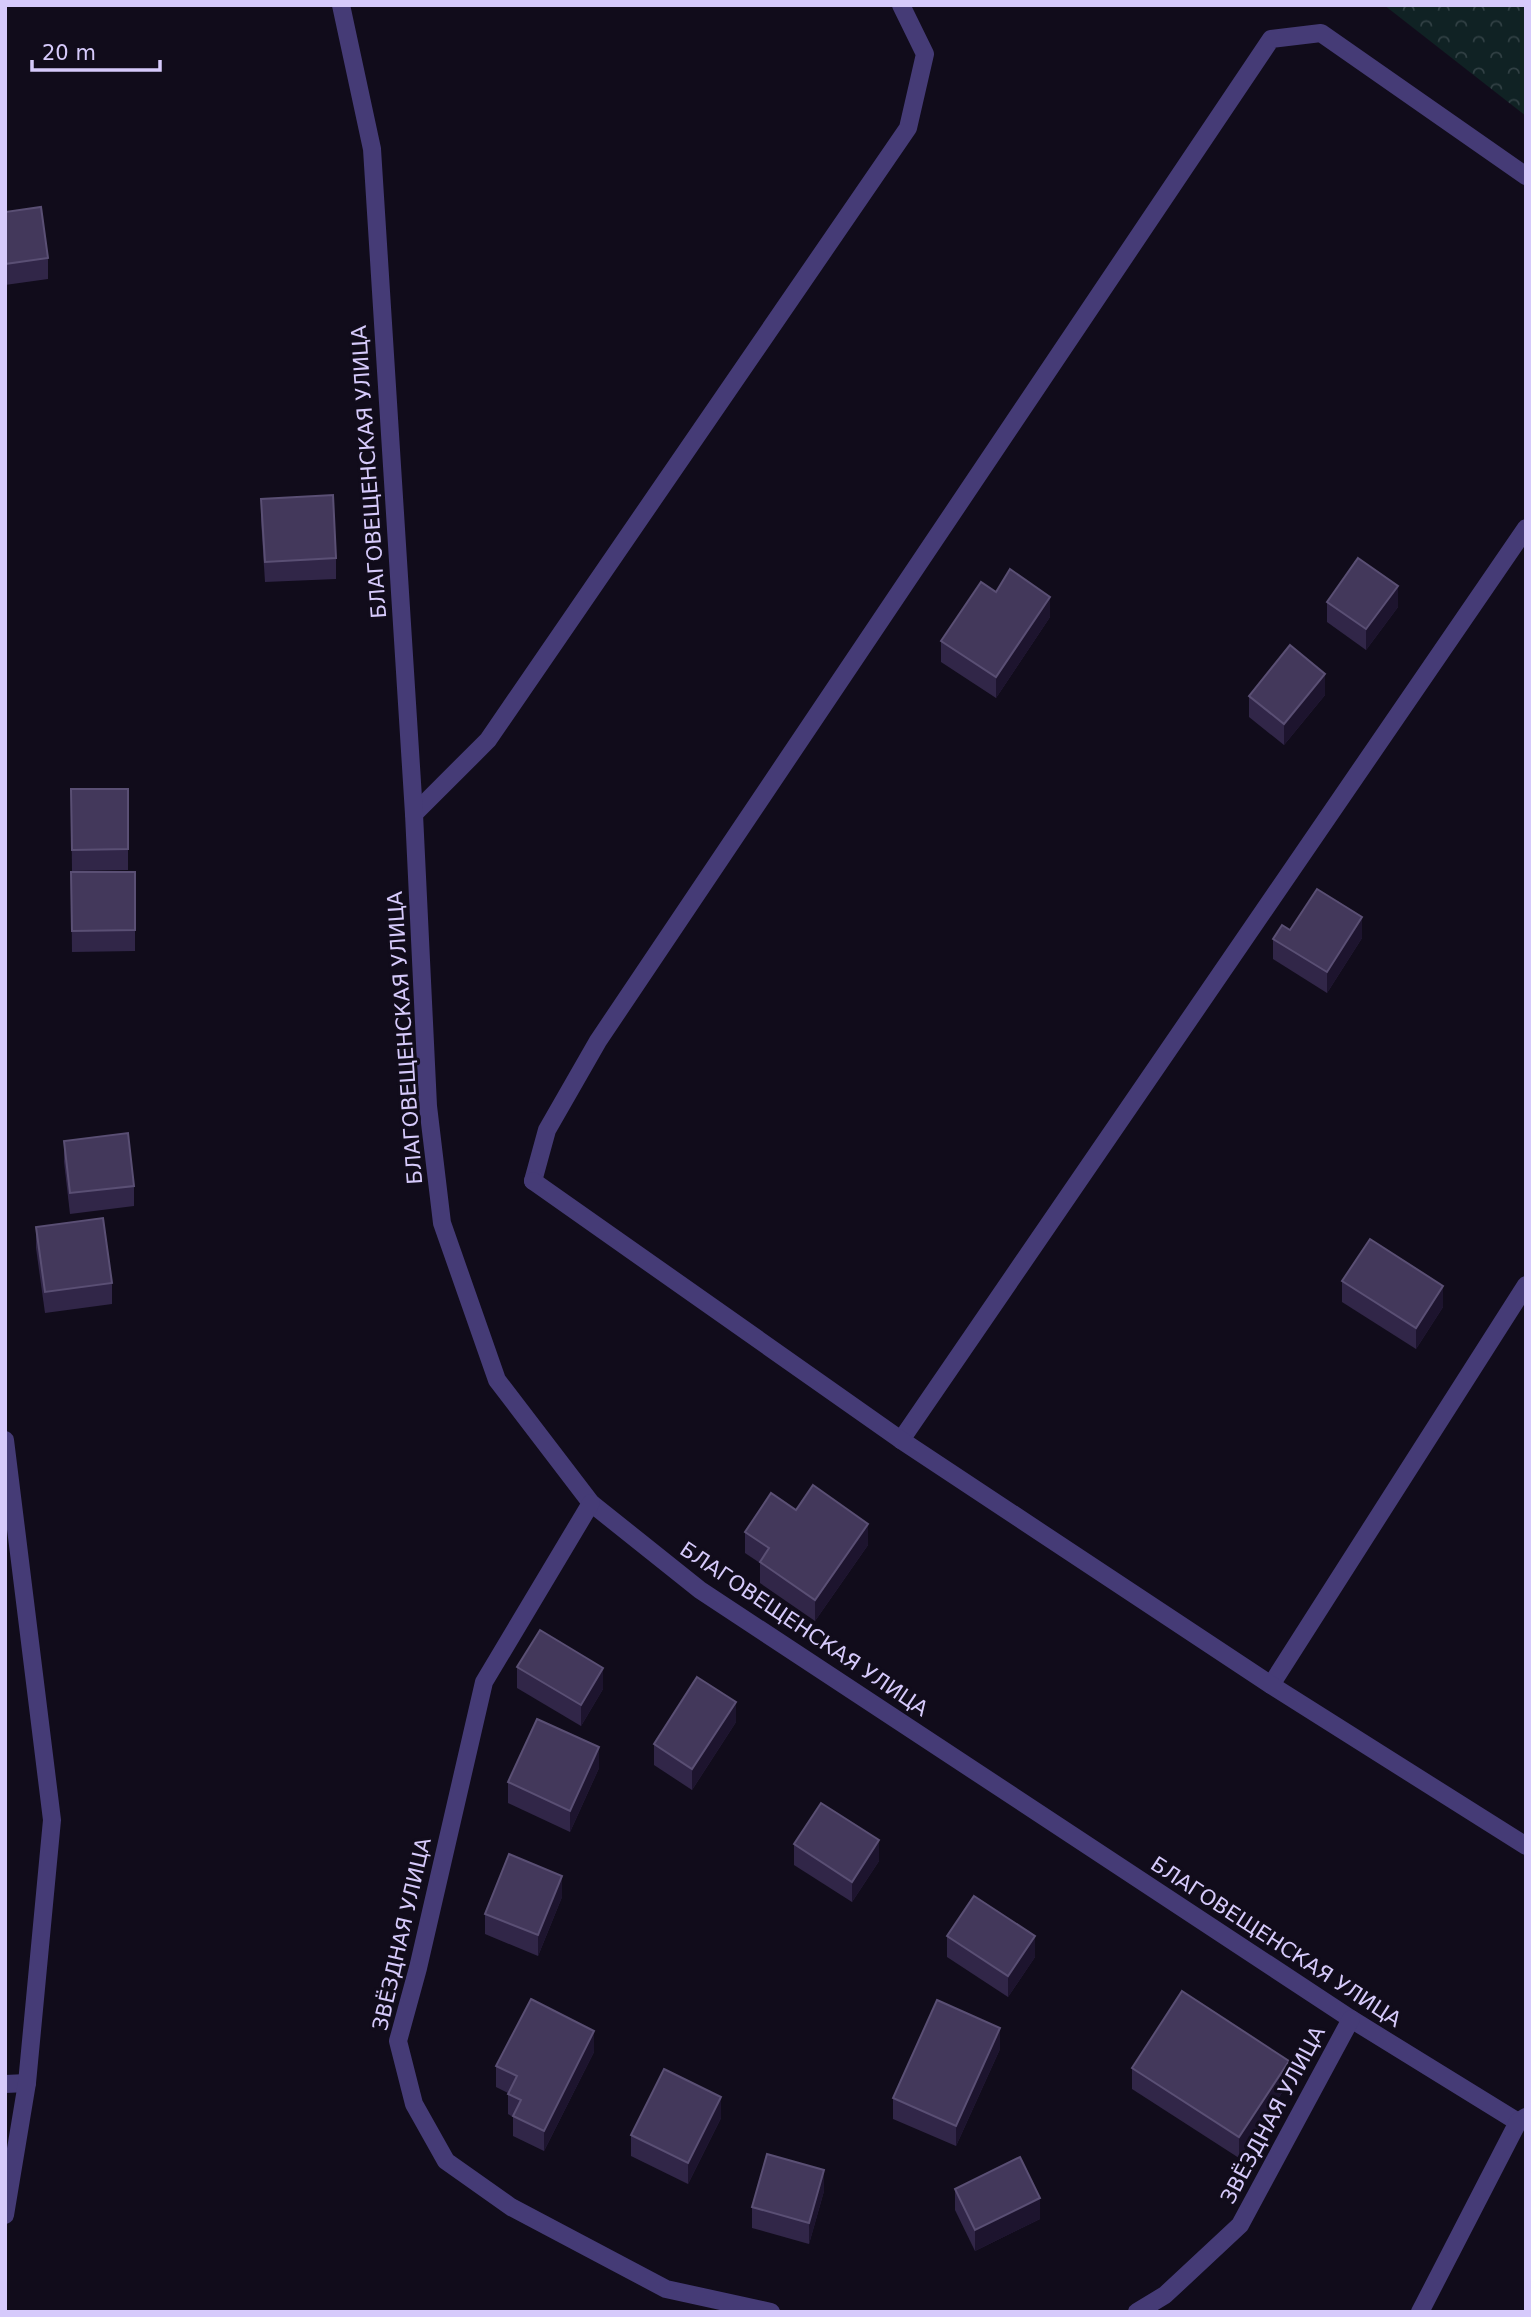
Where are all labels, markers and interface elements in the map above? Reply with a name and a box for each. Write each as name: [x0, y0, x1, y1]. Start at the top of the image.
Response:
scale bar: [32, 28, 159, 72]
text: 20 m: [42, 41, 96, 65]
street label: БЛАГОВЕЩЕНСКАЯ УЛИЦА: [347, 324, 391, 619]
street label: БЛАГОВЕЩЕНСКАЯ УЛИЦА: [383, 890, 427, 1185]
street label: БЛАГОВЕЩЕНСКАЯ УЛИЦА: [676, 1537, 933, 1721]
street label: ЗВЁЗДНАЯ УЛИЦА: [367, 1834, 436, 2033]
street label: БЛАГОВЕЩЕНСКАЯ УЛИЦА: [1146, 1852, 1406, 2032]
street label: ЗВЁЗДНАЯ УЛИЦА: [1215, 2021, 1330, 2208]

